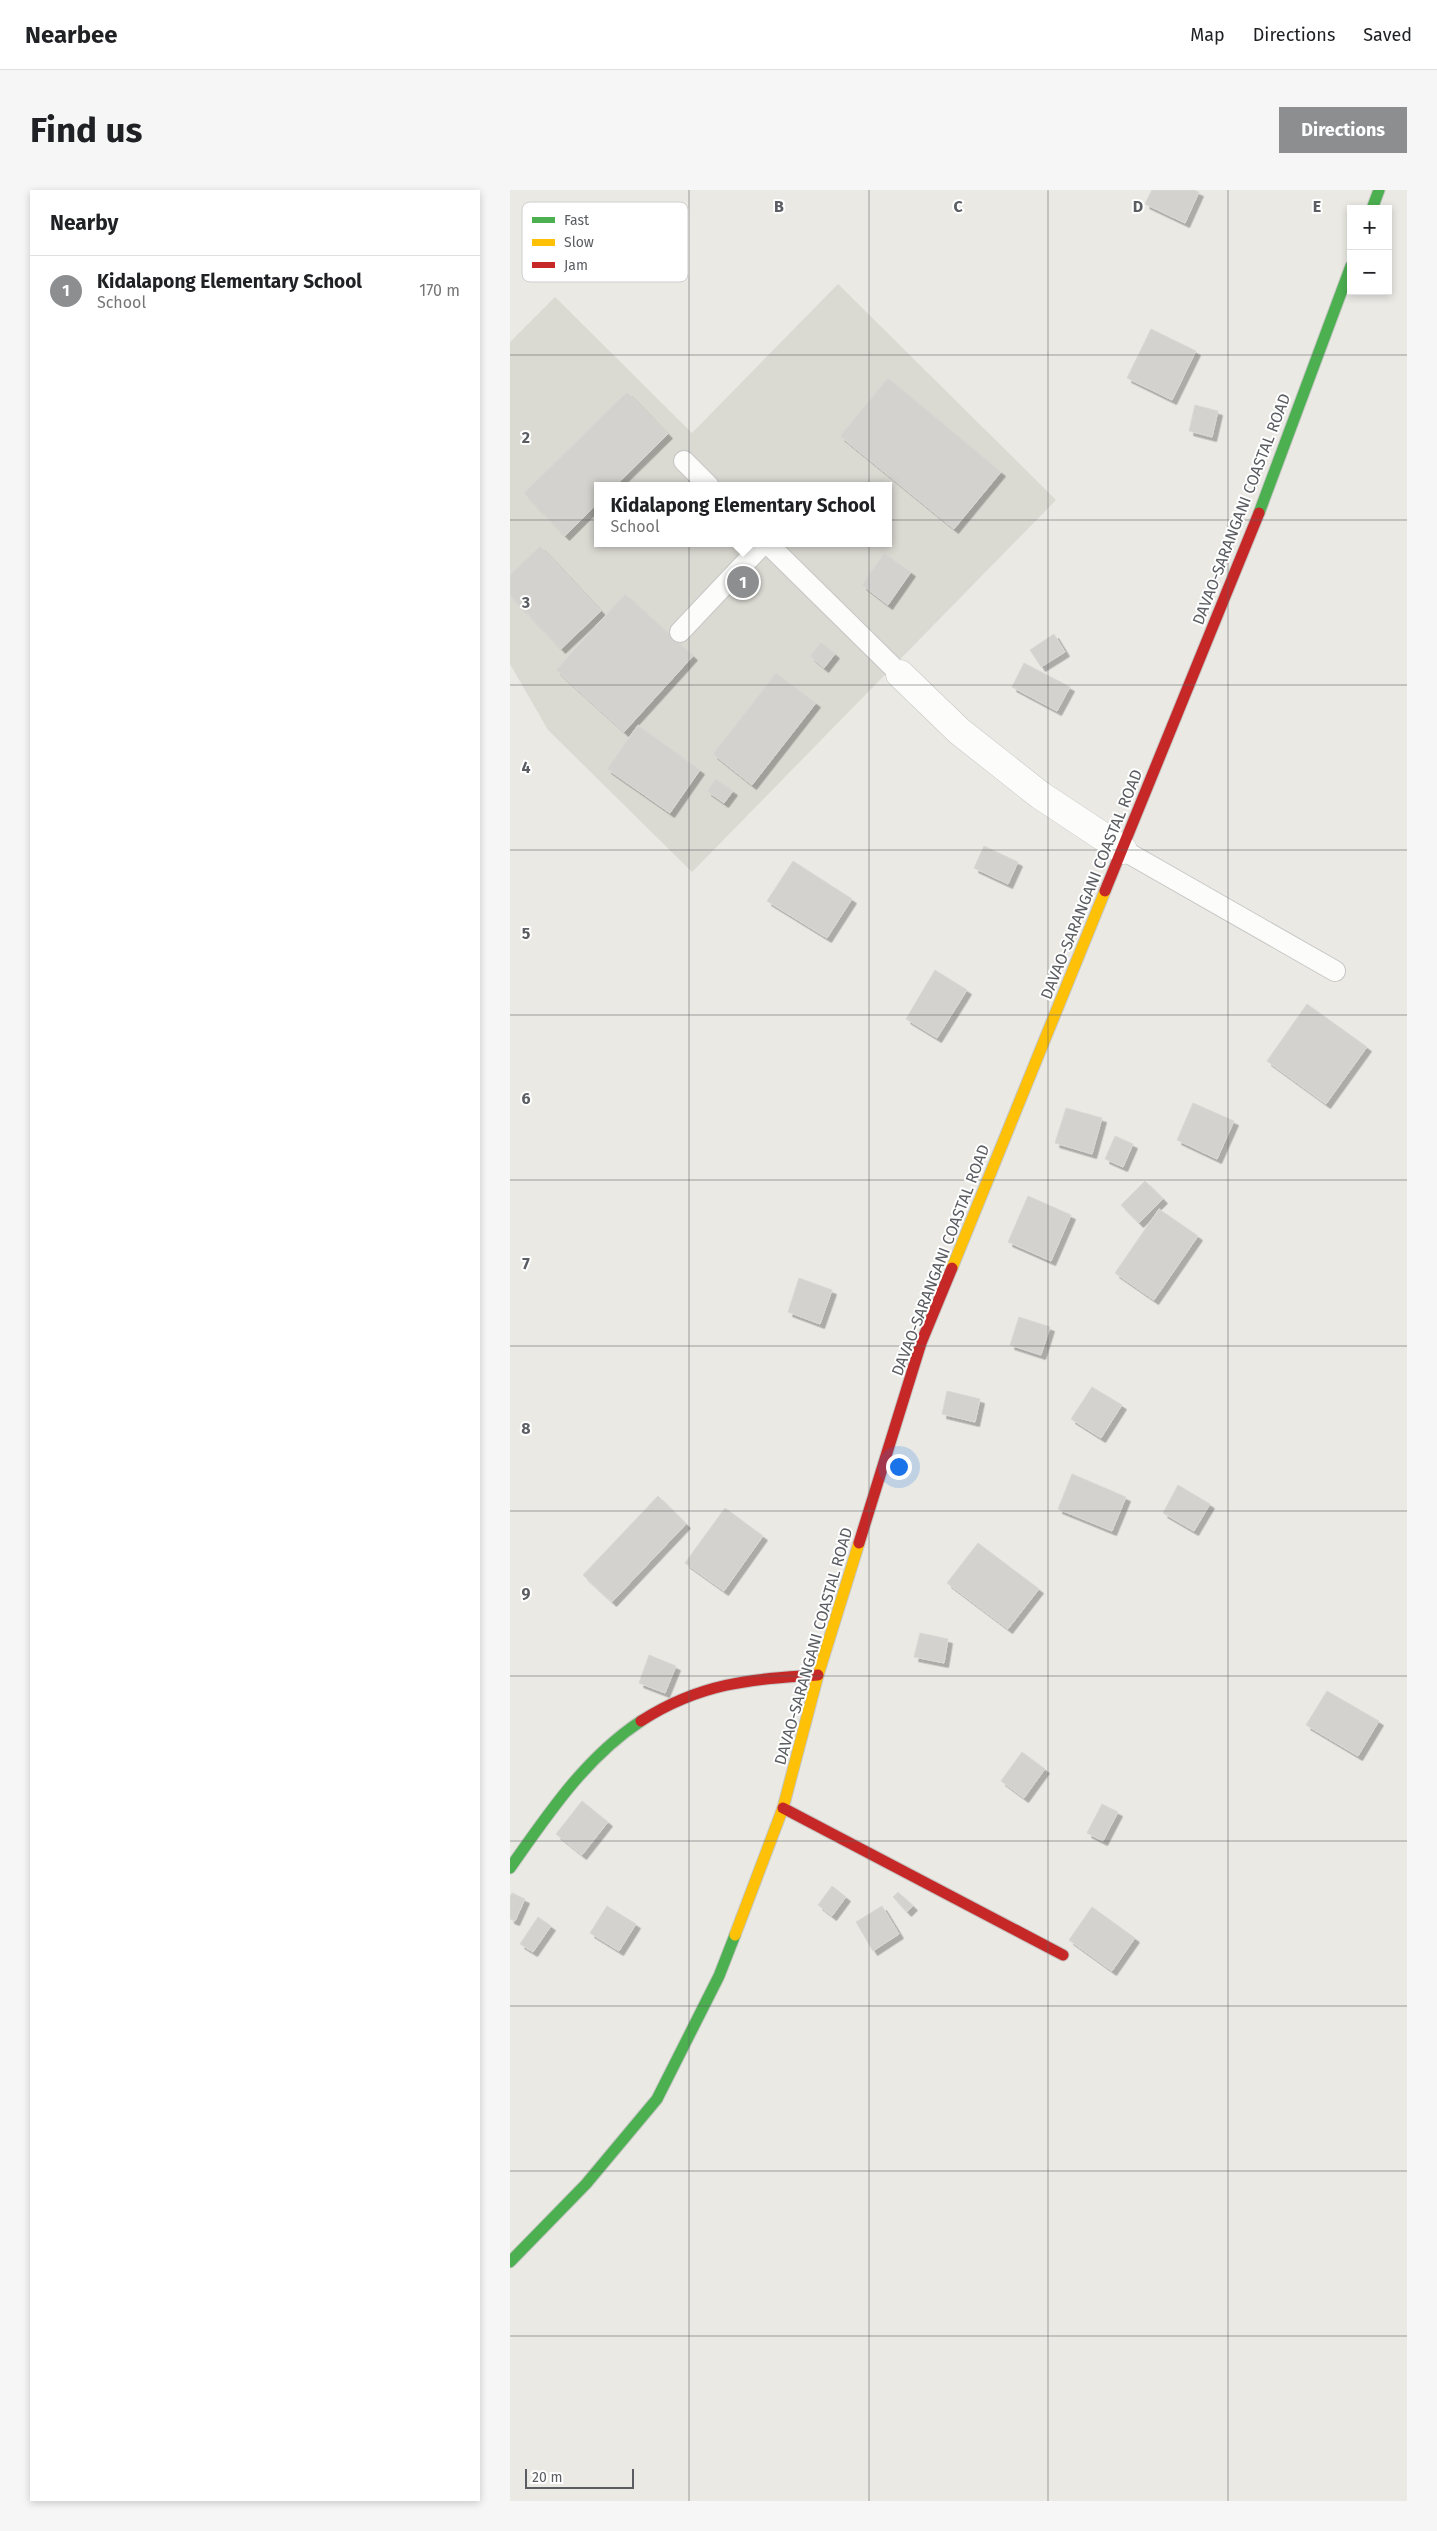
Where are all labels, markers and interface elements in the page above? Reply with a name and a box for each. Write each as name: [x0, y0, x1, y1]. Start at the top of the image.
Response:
text: Nearbee: [25, 21, 118, 49]
text: Map: [1190, 24, 1225, 46]
text: Directions: [1253, 24, 1335, 46]
text: Saved: [1363, 24, 1412, 46]
button: Directions: [1279, 107, 1407, 153]
text: Find us: [30, 109, 142, 151]
text: B: [774, 197, 784, 216]
text: C: [953, 197, 963, 216]
text: D: [1133, 197, 1143, 216]
text: E: [1313, 197, 1321, 216]
legend: [522, 202, 688, 282]
map controls: [1347, 205, 1392, 295]
button: +: [1347, 205, 1392, 250]
text: Nearby: [50, 210, 118, 236]
text: Fast: [564, 212, 590, 229]
text: Slow: [564, 234, 594, 251]
button: −: [1347, 250, 1392, 295]
text: Jam: [564, 257, 588, 274]
text: Kidalapong Elementary School: [97, 270, 362, 293]
text: 1: [62, 281, 70, 300]
text: 170 m: [419, 281, 460, 300]
text: School: [97, 293, 146, 312]
street label: DAVAO-SARANGANI COASTAL ROAD: [1188, 391, 1294, 628]
text: 2: [522, 428, 530, 447]
popup: [594, 482, 892, 547]
text: Kidalapong Elementary School: [611, 494, 875, 517]
text: School: [611, 517, 660, 536]
pin: 1: [727, 563, 759, 601]
text: 3: [521, 593, 530, 612]
text: 4: [521, 758, 531, 777]
street label: DAVAO-SARANGANI COASTAL ROAD: [1037, 766, 1146, 1002]
text: 5: [522, 924, 531, 943]
text: 6: [521, 1089, 531, 1108]
street label: DAVAO-SARANGANI COASTAL ROAD: [887, 1142, 993, 1379]
text: 7: [522, 1254, 530, 1273]
text: 8: [521, 1419, 531, 1438]
your location: [886, 1454, 912, 1480]
street label: DAVAO-SARANGANI COASTAL ROAD: [770, 1525, 857, 1767]
text: 9: [522, 1584, 531, 1603]
scale bar: [525, 2466, 634, 2489]
text: 20 m: [532, 2469, 562, 2486]

